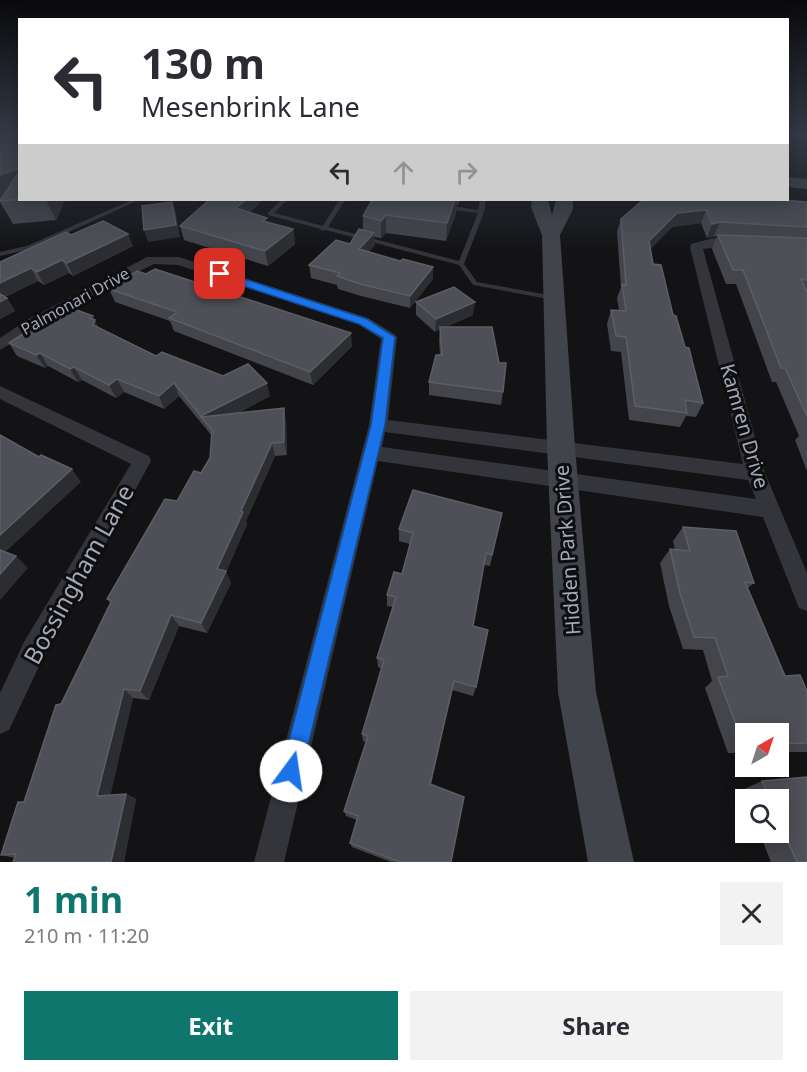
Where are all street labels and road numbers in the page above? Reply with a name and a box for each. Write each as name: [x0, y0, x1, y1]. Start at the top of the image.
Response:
street label: Palmonari Drive: [17, 262, 133, 340]
street label: Kamren Drive: [714, 361, 776, 491]
street label: Hidden Park Drive: [548, 464, 586, 636]
street label: Bossingham Lane: [15, 478, 141, 670]

